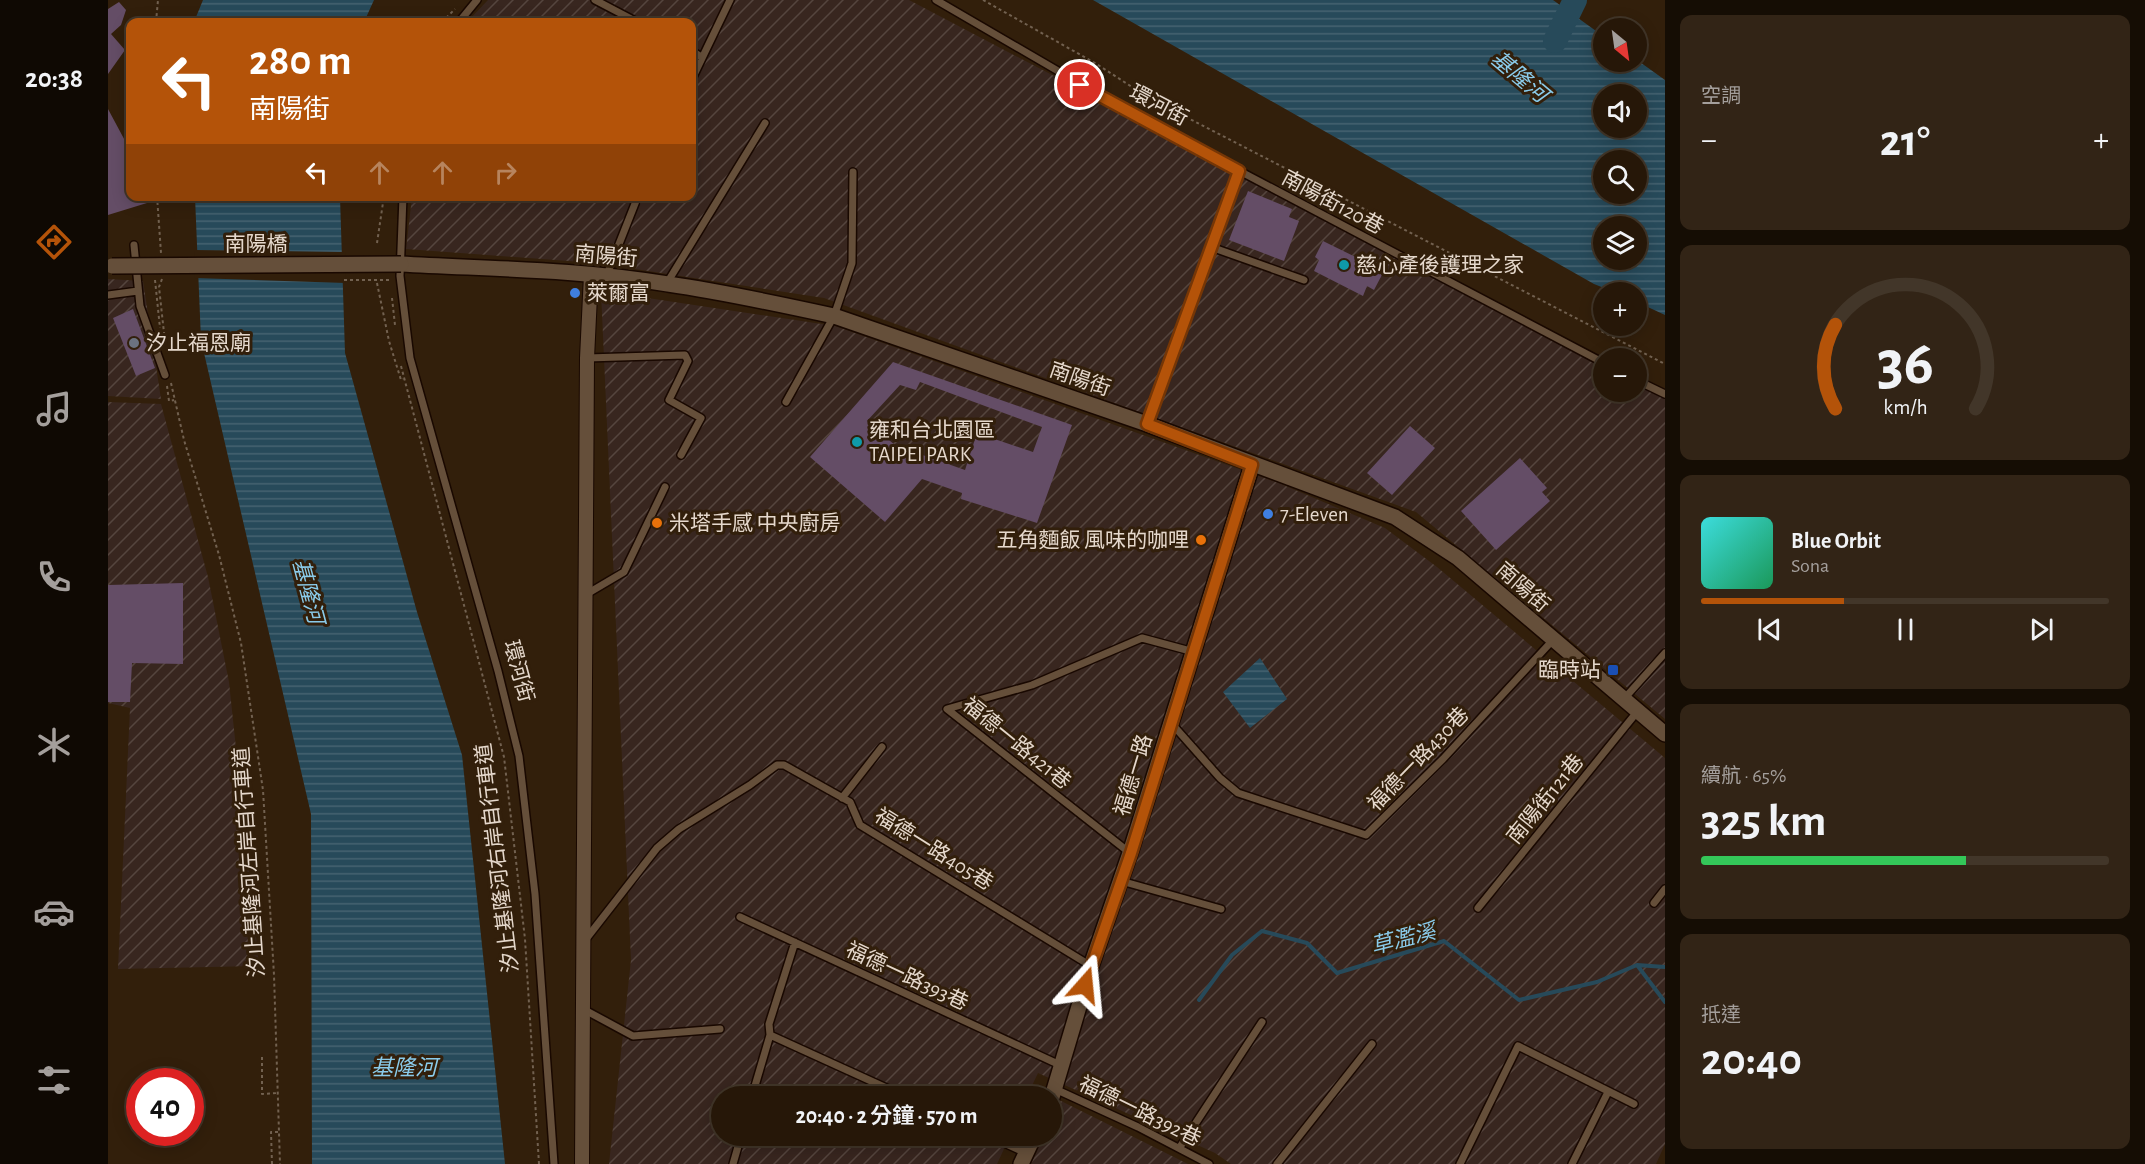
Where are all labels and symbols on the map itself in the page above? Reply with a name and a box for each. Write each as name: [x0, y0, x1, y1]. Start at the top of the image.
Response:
north arrow: [1593, 18, 1647, 72]
water label: 基隆河: [1487, 46, 1555, 109]
pin: [1054, 59, 1105, 110]
street label: 環河街: [1126, 80, 1192, 130]
street label: 南陽街120巷: [1278, 166, 1388, 238]
street label: 南陽橋: [225, 233, 288, 255]
street label: 南陽街: [574, 242, 638, 270]
place label: 慈心產後護理之家: [1356, 253, 1524, 276]
marker: 慈心產後護理之家: [1337, 258, 1351, 272]
place label: 萊爾富: [587, 282, 650, 304]
marker: 萊爾富: [568, 286, 582, 300]
place label: 汐止福恩廟: [146, 332, 251, 354]
marker: 汐止福恩廟: [127, 336, 141, 350]
street label: 南陽街: [1047, 358, 1113, 400]
place label: 雍和台北園區 TAIPEI PARK: [869, 419, 995, 465]
marker: 雍和台北園區 TAIPEI PARK: [850, 435, 864, 449]
place label: 7-Eleven: [1280, 504, 1349, 525]
marker: 7-Eleven: [1261, 507, 1275, 521]
place label: 米塔手感 中央廚房: [669, 511, 840, 534]
marker: 米塔手感 中央廚房: [650, 516, 664, 530]
place label: 五角麵飯 風味的咖哩: [997, 529, 1189, 551]
marker: 五角麵飯 風味的咖哩: [1194, 533, 1208, 547]
water label: 基隆河: [289, 556, 329, 630]
street label: 南陽街: [1492, 558, 1554, 616]
street label: 環河街: [500, 638, 538, 704]
place label: 臨時站: [1538, 659, 1601, 681]
marker: 臨時站: [1606, 663, 1620, 677]
street label: 福德一路421巷: [959, 693, 1075, 793]
street label: 福德一路430巷: [1363, 703, 1473, 815]
street label: 福德一路: [1110, 732, 1156, 818]
street label: 汐止基隆河右岸自行車道: [472, 742, 522, 974]
street label: 汐止基隆河左岸自行車道: [230, 746, 268, 978]
street label: 南陽街121巷: [1502, 750, 1588, 848]
street label: 福德一路405巷: [871, 804, 997, 894]
water label: 草濫溪: [1368, 919, 1441, 958]
street label: 福德一路393巷: [842, 938, 972, 1014]
position arrow: [1053, 953, 1117, 1017]
water label: 基隆河: [371, 1056, 441, 1079]
speed limit sign: 40: [126, 1068, 204, 1146]
street label: 福德一路392巷: [1075, 1072, 1205, 1150]

